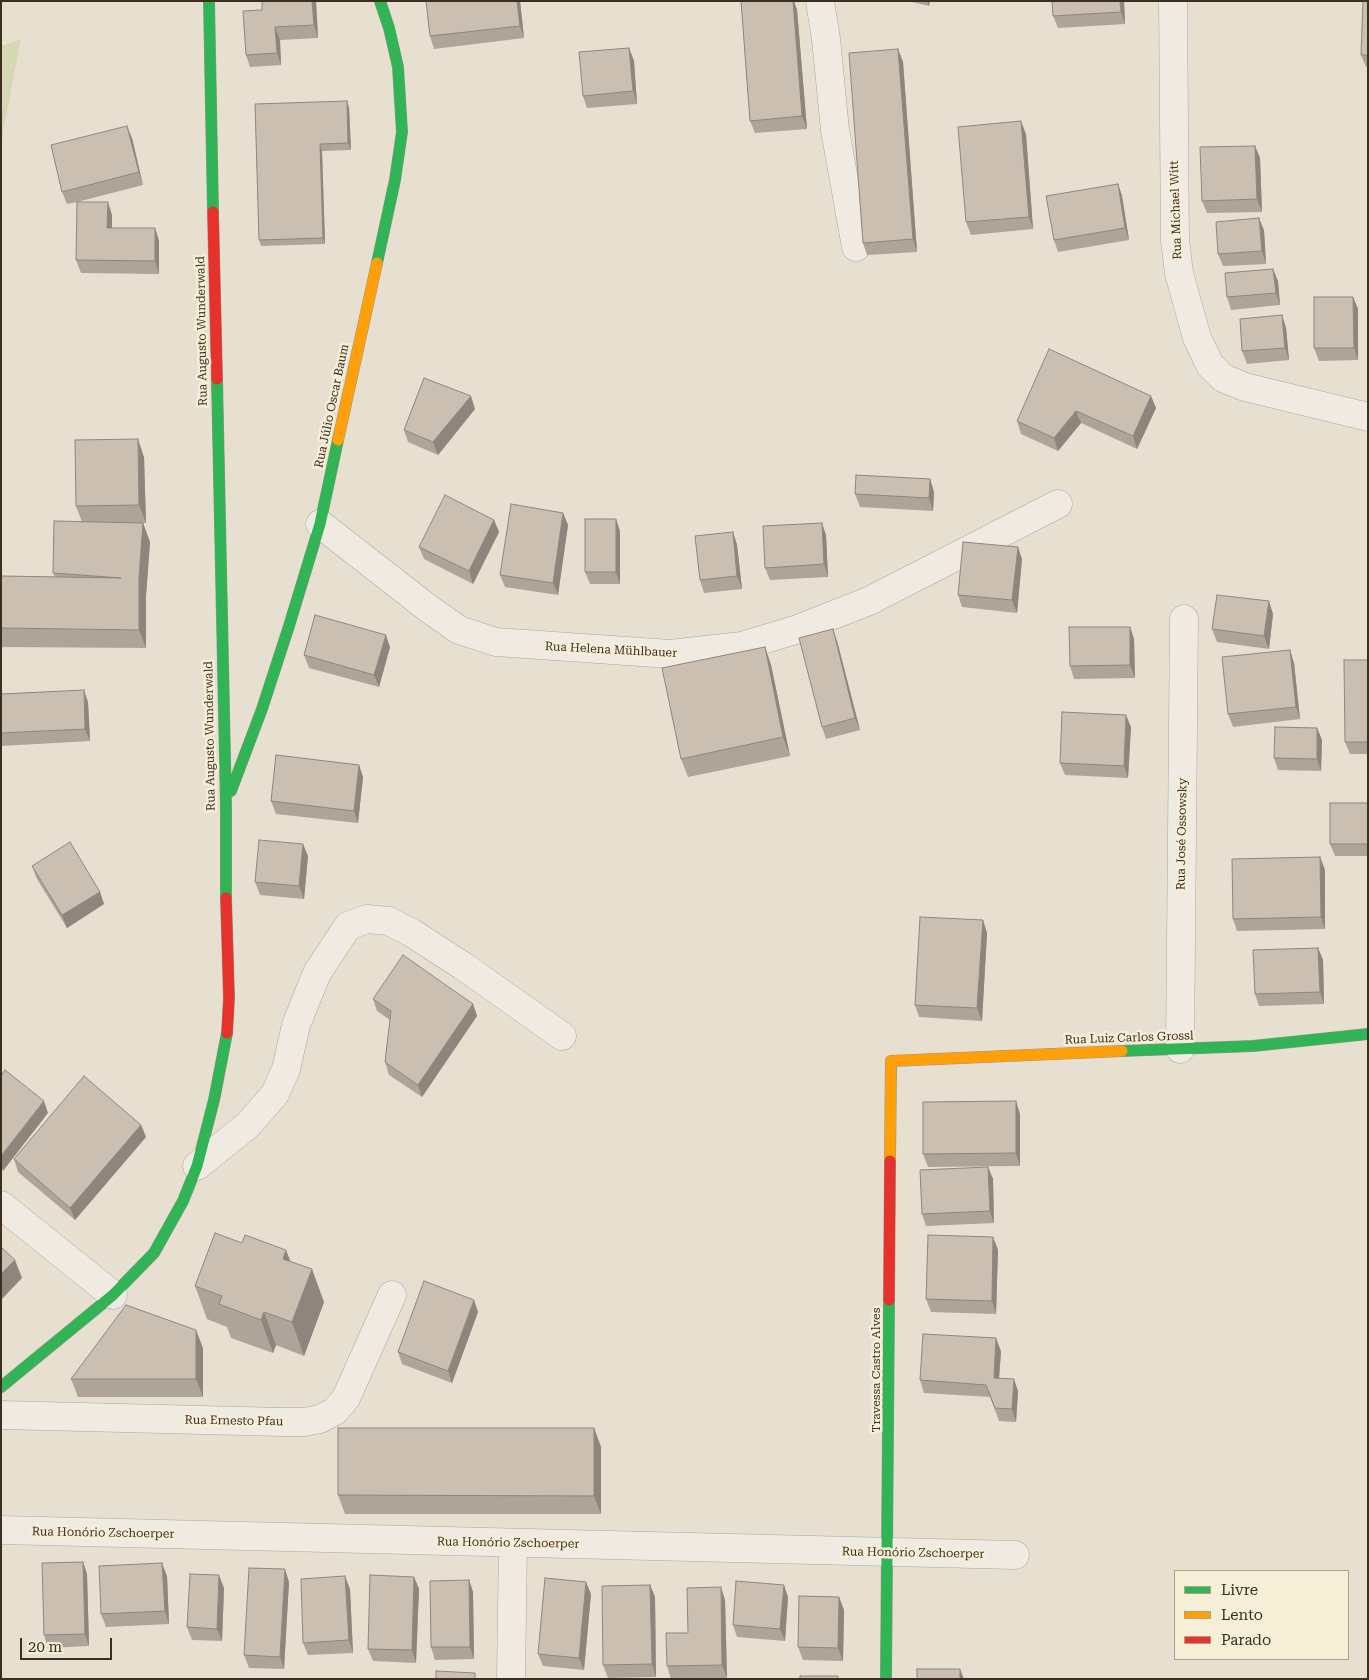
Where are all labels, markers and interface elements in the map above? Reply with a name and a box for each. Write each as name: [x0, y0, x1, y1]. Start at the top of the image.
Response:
street label: Rua Michael Witt: [1167, 160, 1185, 260]
street label: Rua Augusto Wunderwald: [193, 256, 211, 406]
street label: Rua Júlio Oscar Baum: [312, 343, 352, 469]
street label: Rua Helena Mühlbauer: [545, 639, 677, 661]
street label: Rua Augusto Wunderwald: [201, 661, 219, 811]
street label: Rua José Ossowsky: [1174, 778, 1190, 890]
street label: Rua Luiz Carlos Grossl: [1064, 1029, 1194, 1047]
street label: Travessa Castro Alves: [869, 1308, 883, 1432]
street label: Rua Ernesto Pfau: [185, 1413, 283, 1429]
street label: Rua Honório Zschoerper: [32, 1525, 174, 1541]
street label: Rua Honório Zschoerper: [437, 1535, 579, 1551]
street label: Rua Honório Zschoerper: [842, 1545, 984, 1561]
legend: [1174, 1570, 1349, 1660]
text: Livre: [1221, 1581, 1258, 1599]
text: Lento: [1221, 1606, 1263, 1624]
scale bar: [22, 1628, 115, 1660]
text: Parado: [1221, 1631, 1271, 1649]
text: 20 m: [28, 1638, 62, 1656]

